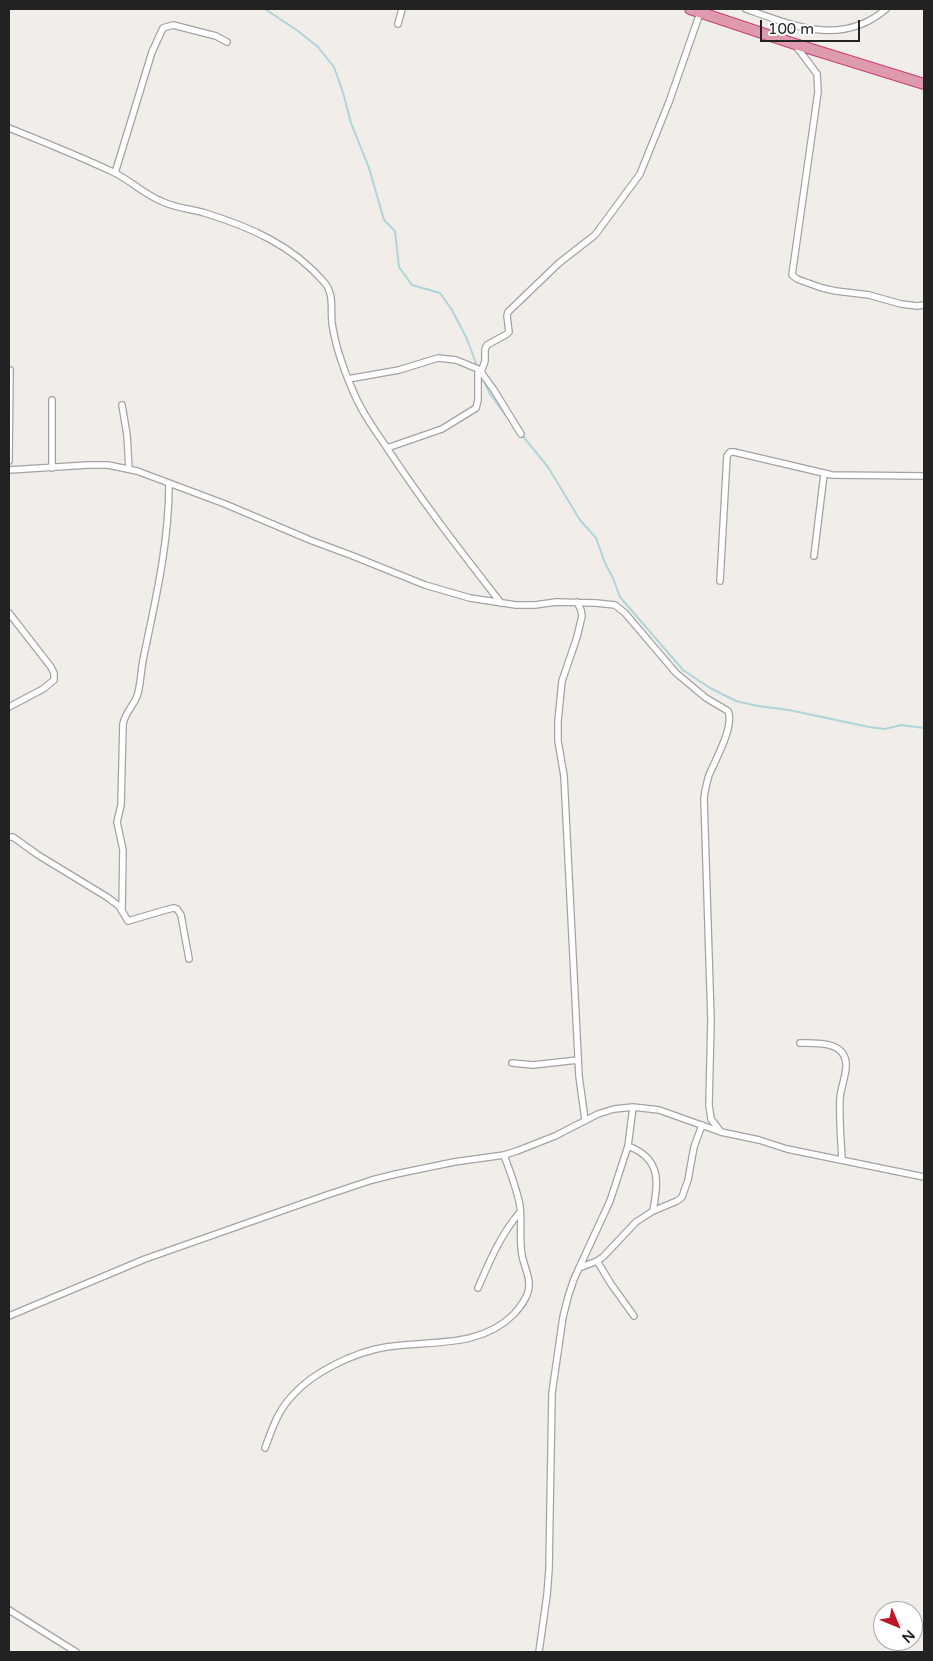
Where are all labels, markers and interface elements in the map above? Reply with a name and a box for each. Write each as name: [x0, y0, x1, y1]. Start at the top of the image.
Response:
scale bar: [763, 10, 863, 42]
text: 100 m: [768, 20, 814, 38]
north arrow: [873, 1601, 923, 1651]
text: N: [898, 1626, 918, 1646]

